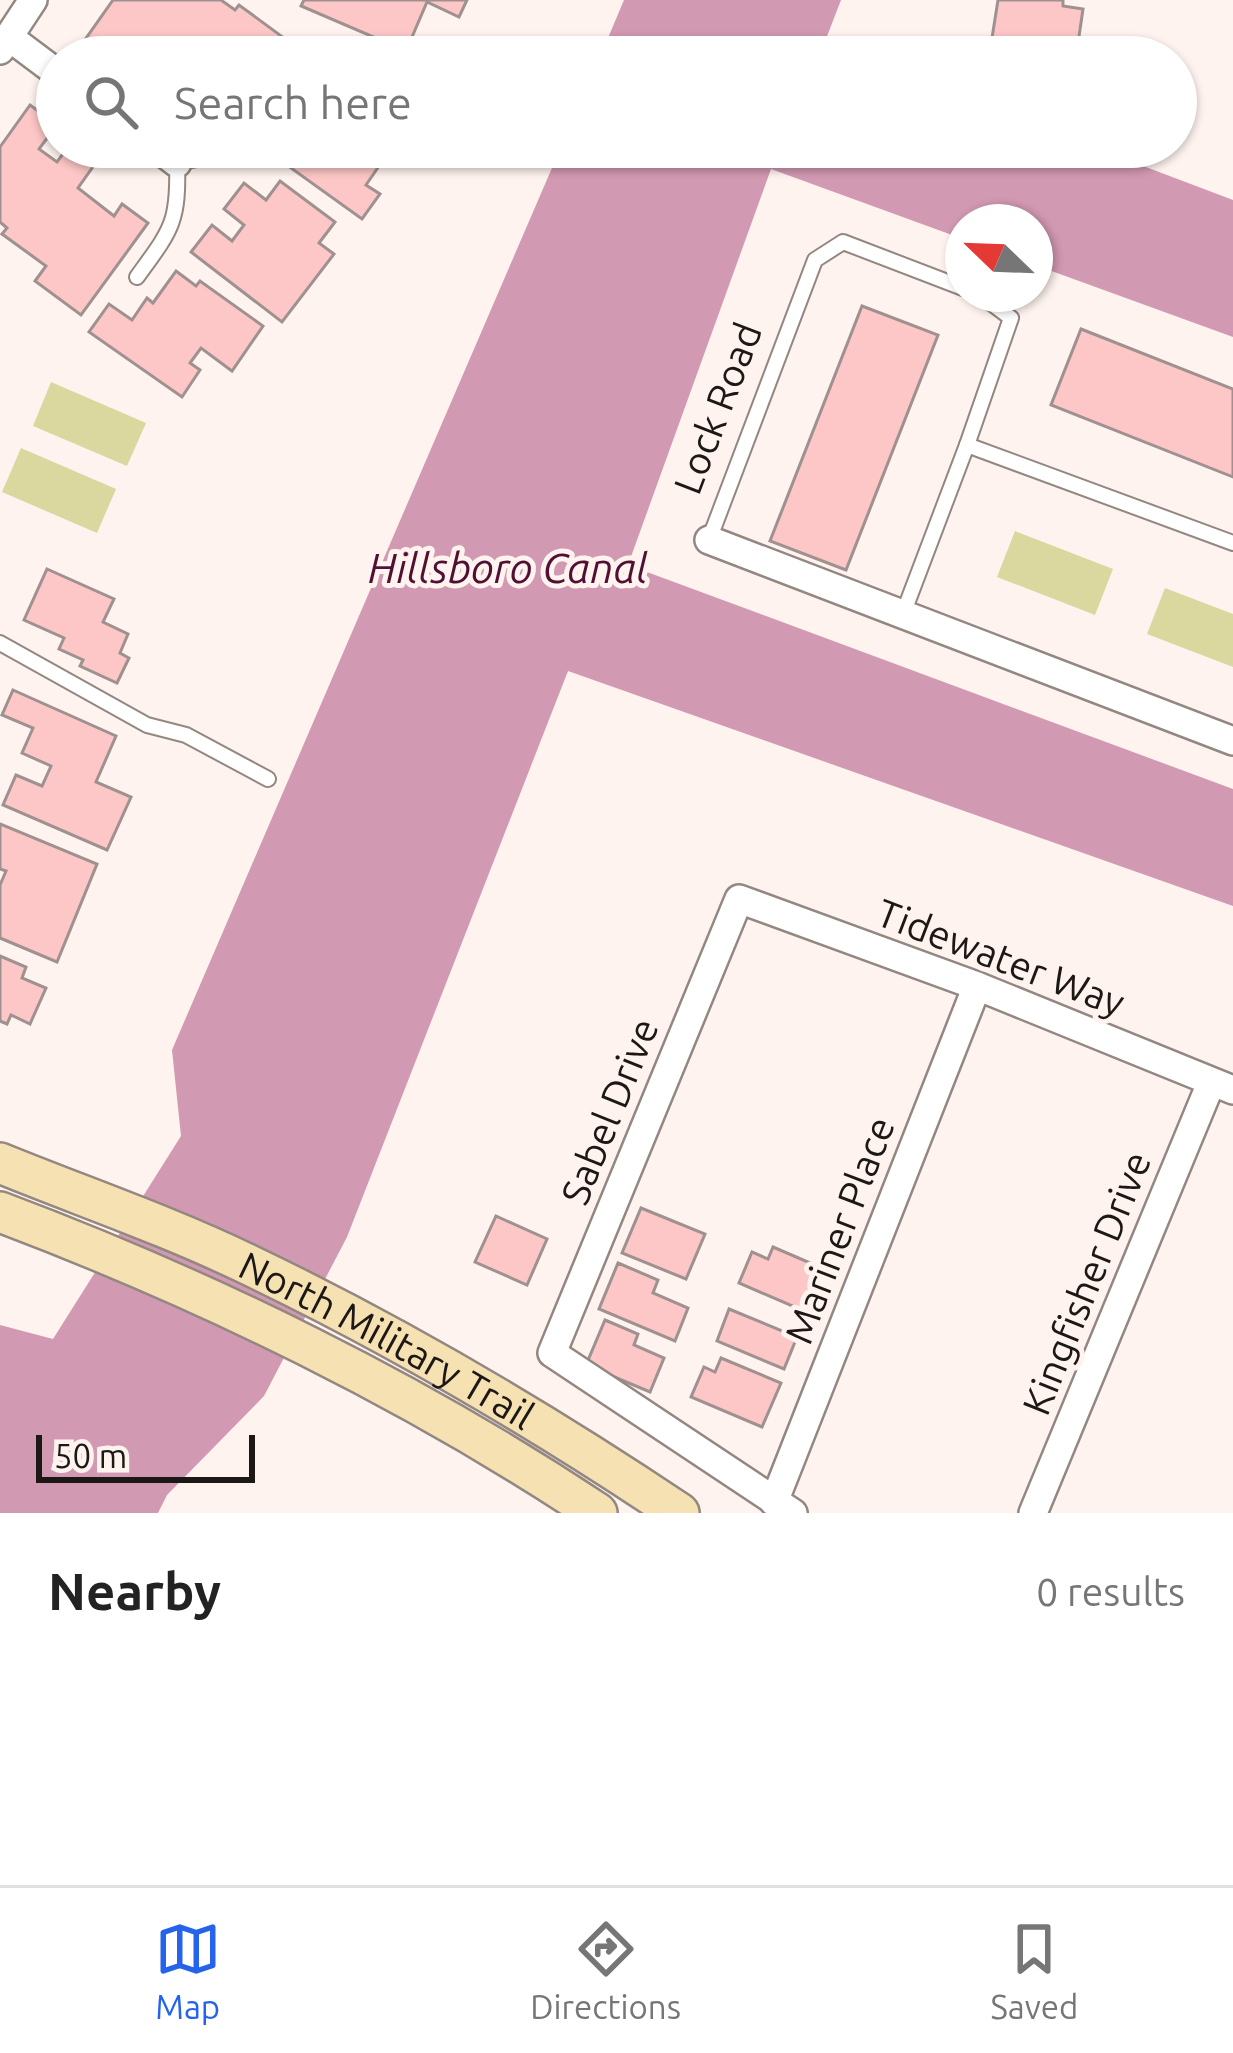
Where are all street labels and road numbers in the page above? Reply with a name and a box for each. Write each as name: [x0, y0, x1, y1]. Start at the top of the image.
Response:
street label: Lock Road: [665, 317, 769, 499]
street label: Tidewater Way: [871, 890, 1131, 1024]
street label: Sabel Drive: [552, 1012, 666, 1210]
street label: Mariner Place: [776, 1111, 902, 1349]
street label: Kingfisher Drive: [1014, 1145, 1158, 1421]
street label: North Military Trail: [233, 1242, 542, 1437]

